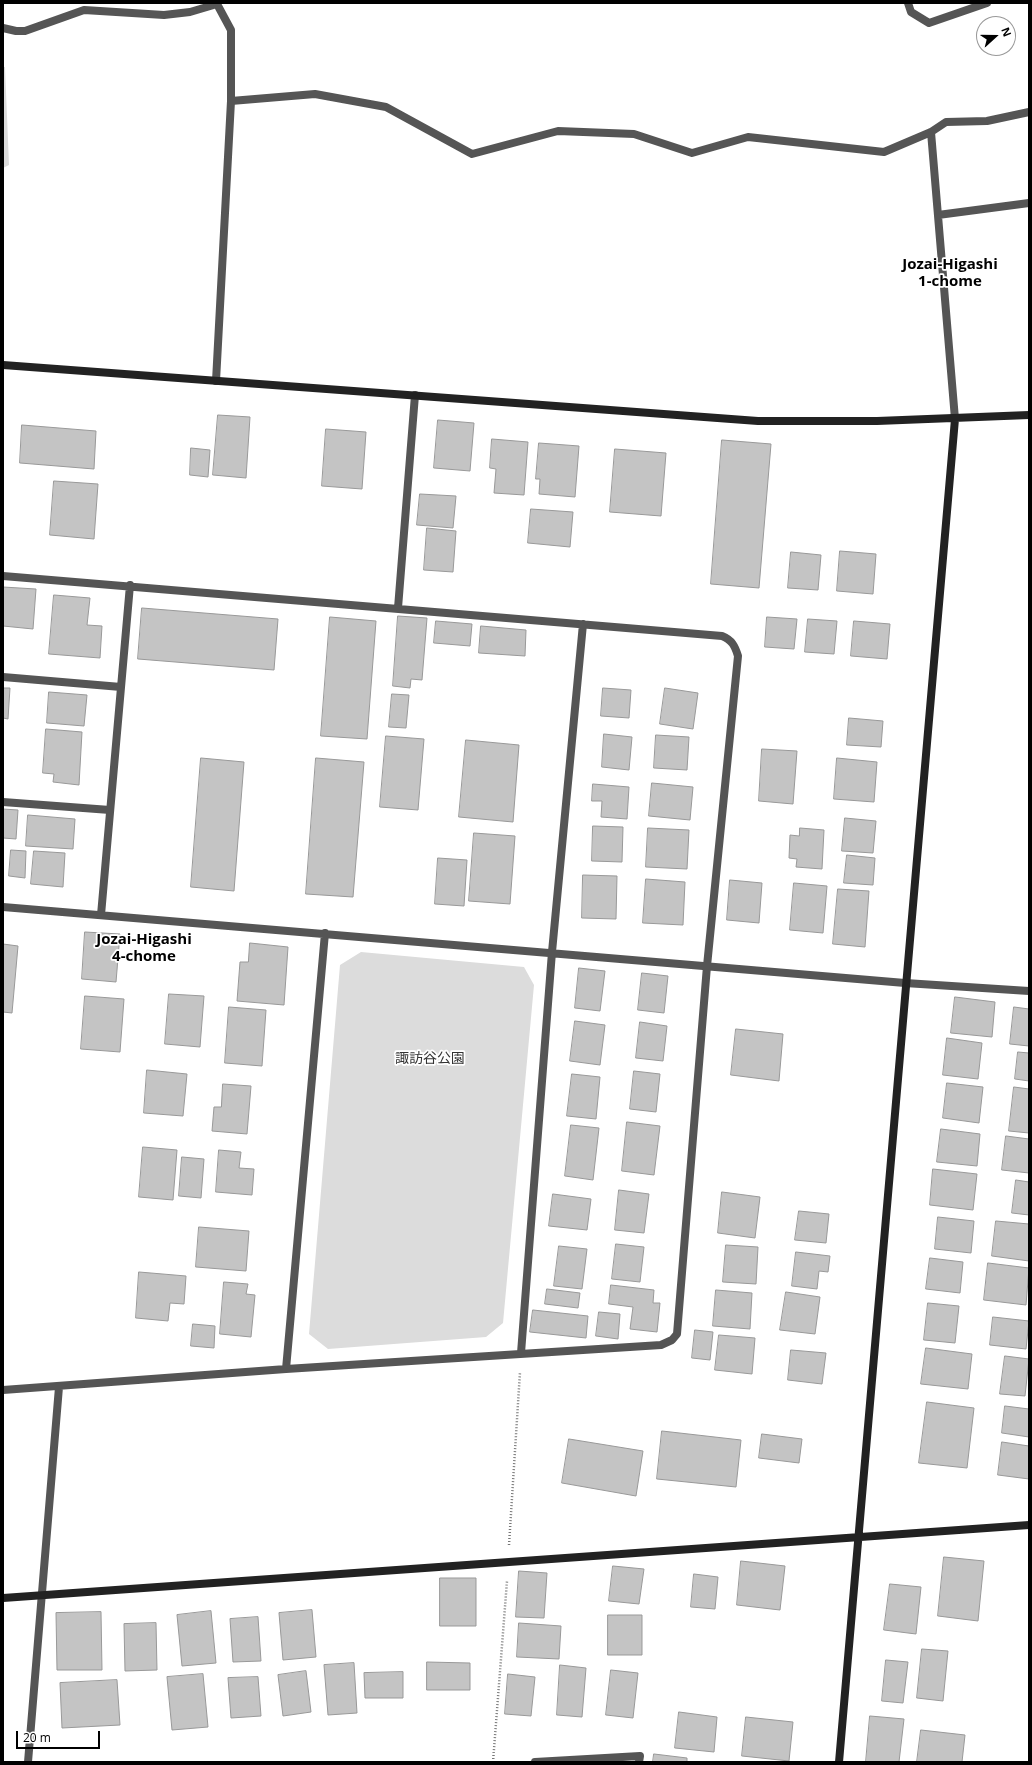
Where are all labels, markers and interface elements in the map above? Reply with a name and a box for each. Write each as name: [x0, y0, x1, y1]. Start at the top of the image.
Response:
north arrow: [976, 16, 1016, 56]
text: N: [998, 25, 1015, 39]
district label: Jozai-Higashi 1-chome: [902, 256, 998, 291]
district label: Jozai-Higashi 4-chome: [96, 931, 192, 966]
park label: 諏訪谷公園: [395, 1051, 465, 1067]
scale bar: [18, 1723, 102, 1749]
text: 20 m: [23, 1729, 51, 1746]

